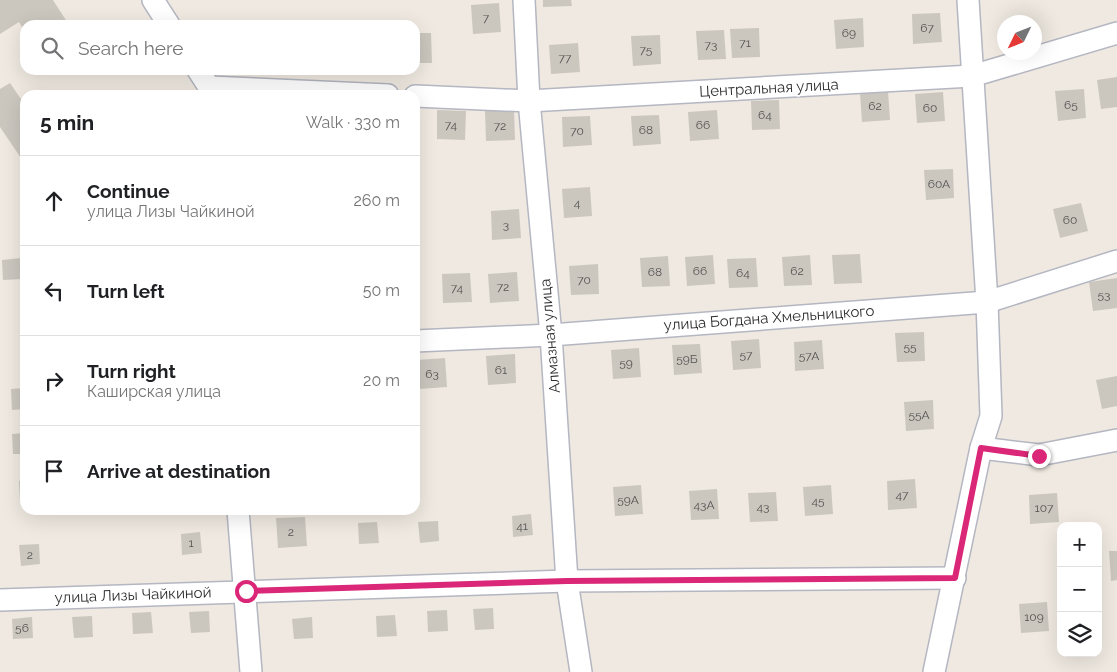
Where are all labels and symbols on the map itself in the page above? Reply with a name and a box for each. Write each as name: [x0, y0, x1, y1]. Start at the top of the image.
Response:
house number: 7: [483, 11, 490, 25]
north arrow: [997, 15, 1042, 60]
house number: 67: [920, 21, 934, 35]
house number: 69: [842, 26, 856, 40]
house number: 71: [739, 36, 751, 50]
house number: 73: [705, 38, 717, 52]
house number: 75: [640, 43, 653, 57]
house number: 77: [559, 51, 572, 65]
street label: Центральная улица: [699, 75, 839, 101]
house number: 65: [1064, 98, 1078, 112]
house number: 62: [868, 99, 882, 113]
house number: 60: [923, 101, 937, 115]
house number: 64: [758, 108, 772, 122]
house number: 74: [445, 118, 458, 132]
house number: 66: [696, 118, 710, 132]
house number: 72: [494, 119, 506, 133]
house number: 68: [639, 123, 653, 137]
house number: 70: [570, 124, 584, 138]
house number: 60А: [928, 177, 950, 191]
house number: 4: [574, 196, 581, 210]
house number: 60: [1063, 213, 1077, 227]
house number: 3: [503, 218, 509, 232]
house number: 66: [693, 264, 707, 278]
house number: 62: [790, 264, 804, 278]
house number: 68: [648, 265, 662, 279]
house number: 64: [736, 266, 750, 280]
house number: 70: [577, 273, 591, 287]
street label: Алмазная улица: [536, 278, 564, 394]
house number: 72: [497, 280, 509, 294]
house number: 74: [451, 281, 464, 295]
house number: 53: [1098, 288, 1110, 302]
street label: улица Богдана Хмельницкого: [663, 302, 875, 334]
house number: 55: [903, 340, 917, 354]
house number: 57: [740, 348, 753, 362]
house number: 57А: [799, 349, 819, 363]
house number: 59Б: [676, 352, 698, 366]
house number: 59: [619, 356, 633, 370]
house number: 61: [495, 363, 507, 377]
house number: 63: [425, 367, 439, 381]
house number: 55А: [908, 408, 930, 422]
route end: [1028, 445, 1051, 468]
house number: 47: [896, 488, 909, 502]
house number: 59А: [617, 493, 639, 507]
house number: 45: [811, 494, 825, 508]
house number: 43А: [693, 498, 715, 512]
house number: 43: [757, 500, 769, 514]
house number: 107: [1035, 501, 1054, 515]
house number: 41: [516, 519, 528, 533]
house number: 2: [288, 525, 294, 539]
house number: 1: [188, 536, 194, 550]
house number: 2: [27, 548, 33, 562]
route start: [235, 580, 258, 603]
street label: улица Лизы Чайкиной: [54, 583, 212, 607]
house number: 109: [1024, 610, 1044, 624]
house number: 56: [15, 621, 29, 635]

